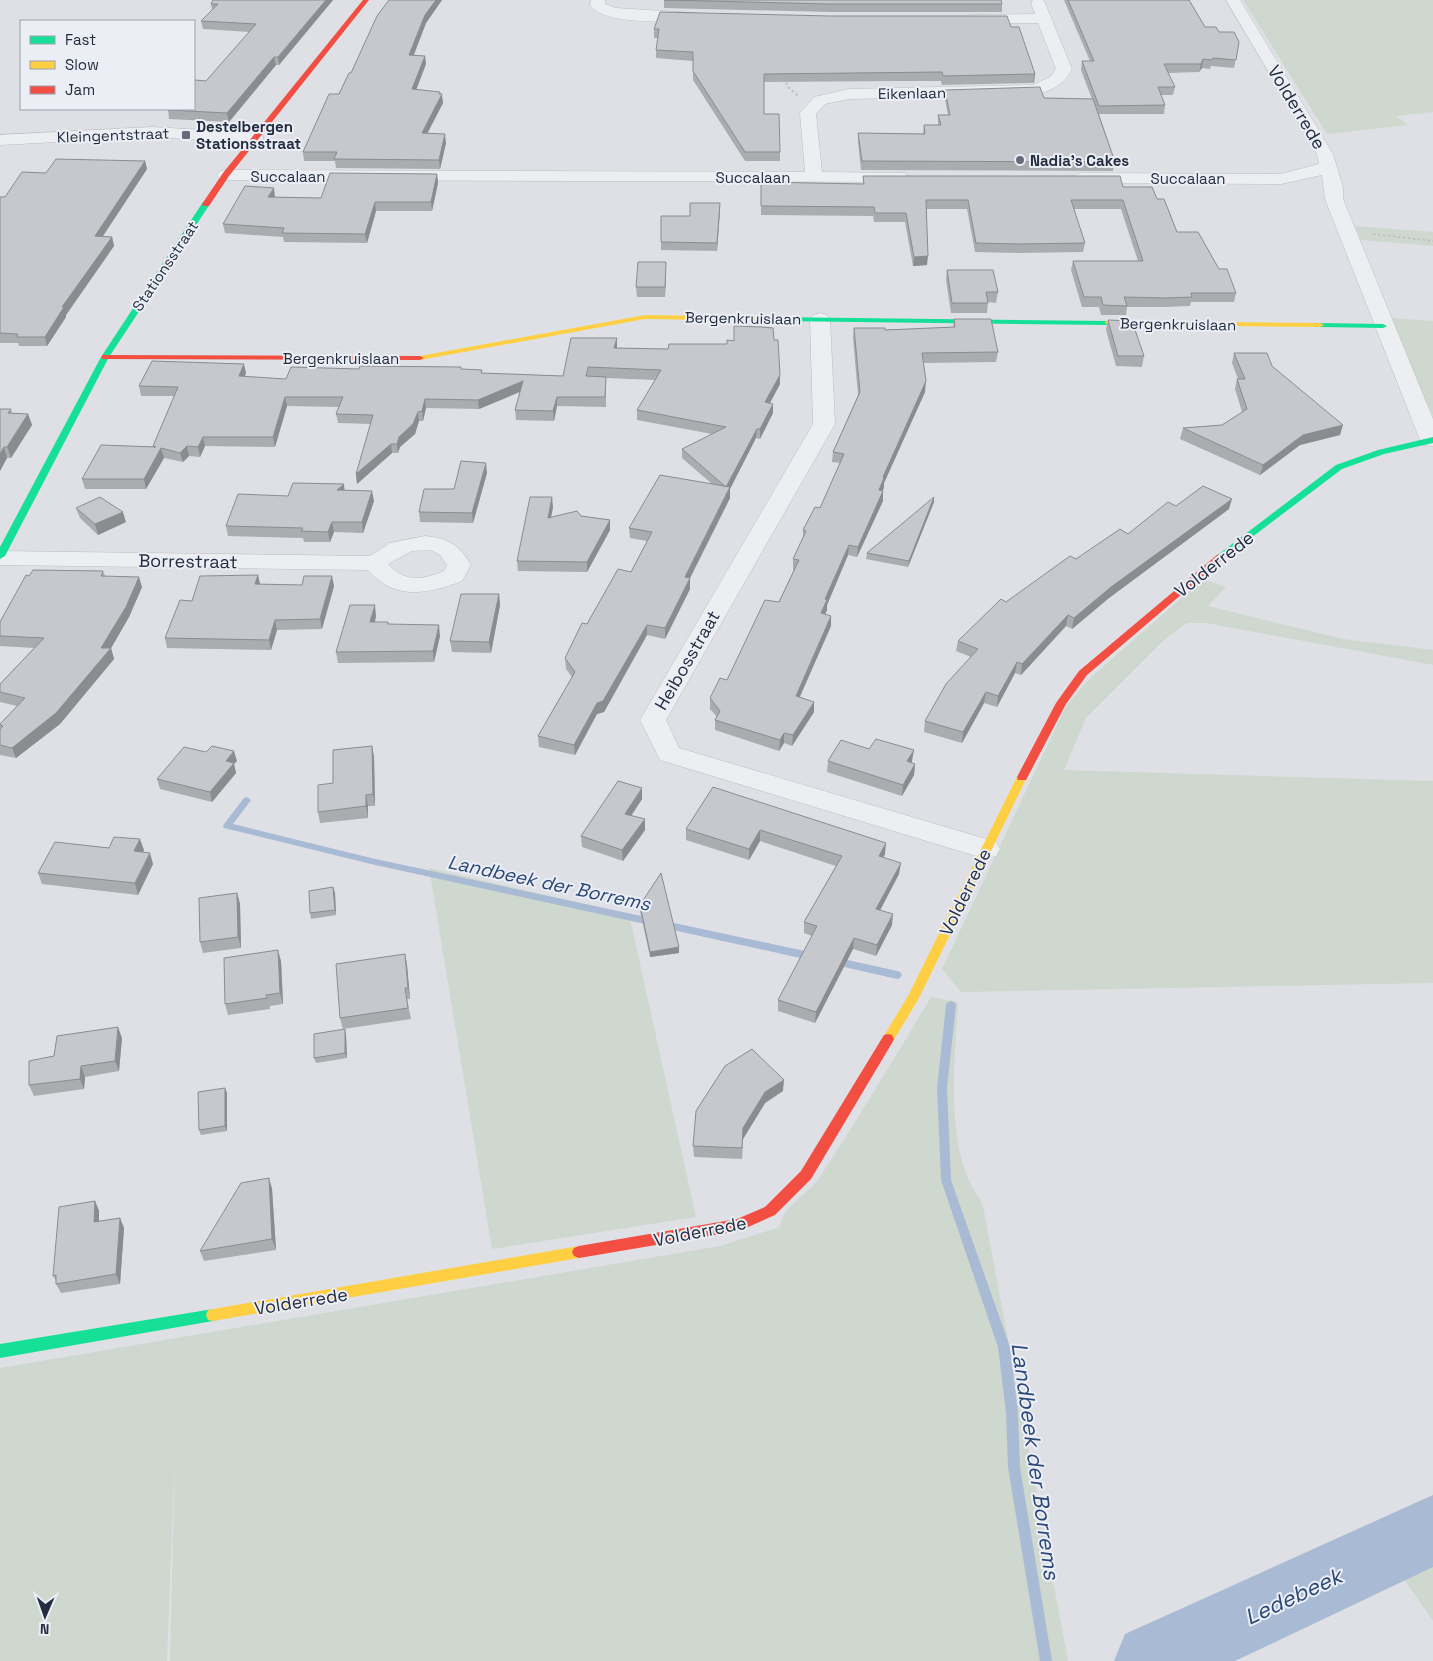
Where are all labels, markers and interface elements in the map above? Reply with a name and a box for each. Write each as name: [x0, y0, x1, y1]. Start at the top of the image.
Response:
legend: [20, 20, 195, 110]
text: Fast: [65, 30, 96, 49]
text: Slow: [65, 55, 99, 74]
street label: Volderrede: [1263, 61, 1331, 153]
text: Jam: [65, 80, 95, 99]
street label: Eikenlaan: [878, 83, 946, 103]
place label: Destelbergen Stationsstraat: [196, 117, 301, 153]
street label: Kleingentstraat: [56, 124, 170, 146]
marker: Destelbergen Stationsstraat: [180, 129, 192, 141]
place label: Nadia's Cakes: [1030, 151, 1129, 170]
marker: Nadia's Cakes: [1014, 154, 1026, 166]
street label: Succalaan: [250, 167, 326, 186]
street label: Succalaan: [715, 168, 791, 187]
street label: Succalaan: [1150, 169, 1226, 188]
street label: Stationsstraat: [128, 217, 202, 315]
street label: Bergenkruislaan: [685, 307, 801, 329]
street label: Bergenkruislaan: [1120, 313, 1236, 335]
street label: Bergenkruislaan: [283, 349, 399, 368]
street label: Volderrede: [1170, 526, 1258, 602]
street label: Borrestraat: [138, 549, 238, 573]
street label: Heibosstraat: [649, 606, 725, 714]
street label: Volderrede: [934, 845, 996, 939]
water label: Landbeek der Borrems: [445, 849, 654, 917]
street label: Volderrede: [651, 1211, 749, 1251]
street label: Volderrede: [253, 1282, 349, 1320]
water label: Landbeek der Borrems: [1006, 1341, 1067, 1583]
water label: Ledebeek: [1240, 1560, 1348, 1631]
north arrow: [20, 1591, 70, 1641]
text: N: [40, 1620, 50, 1638]

